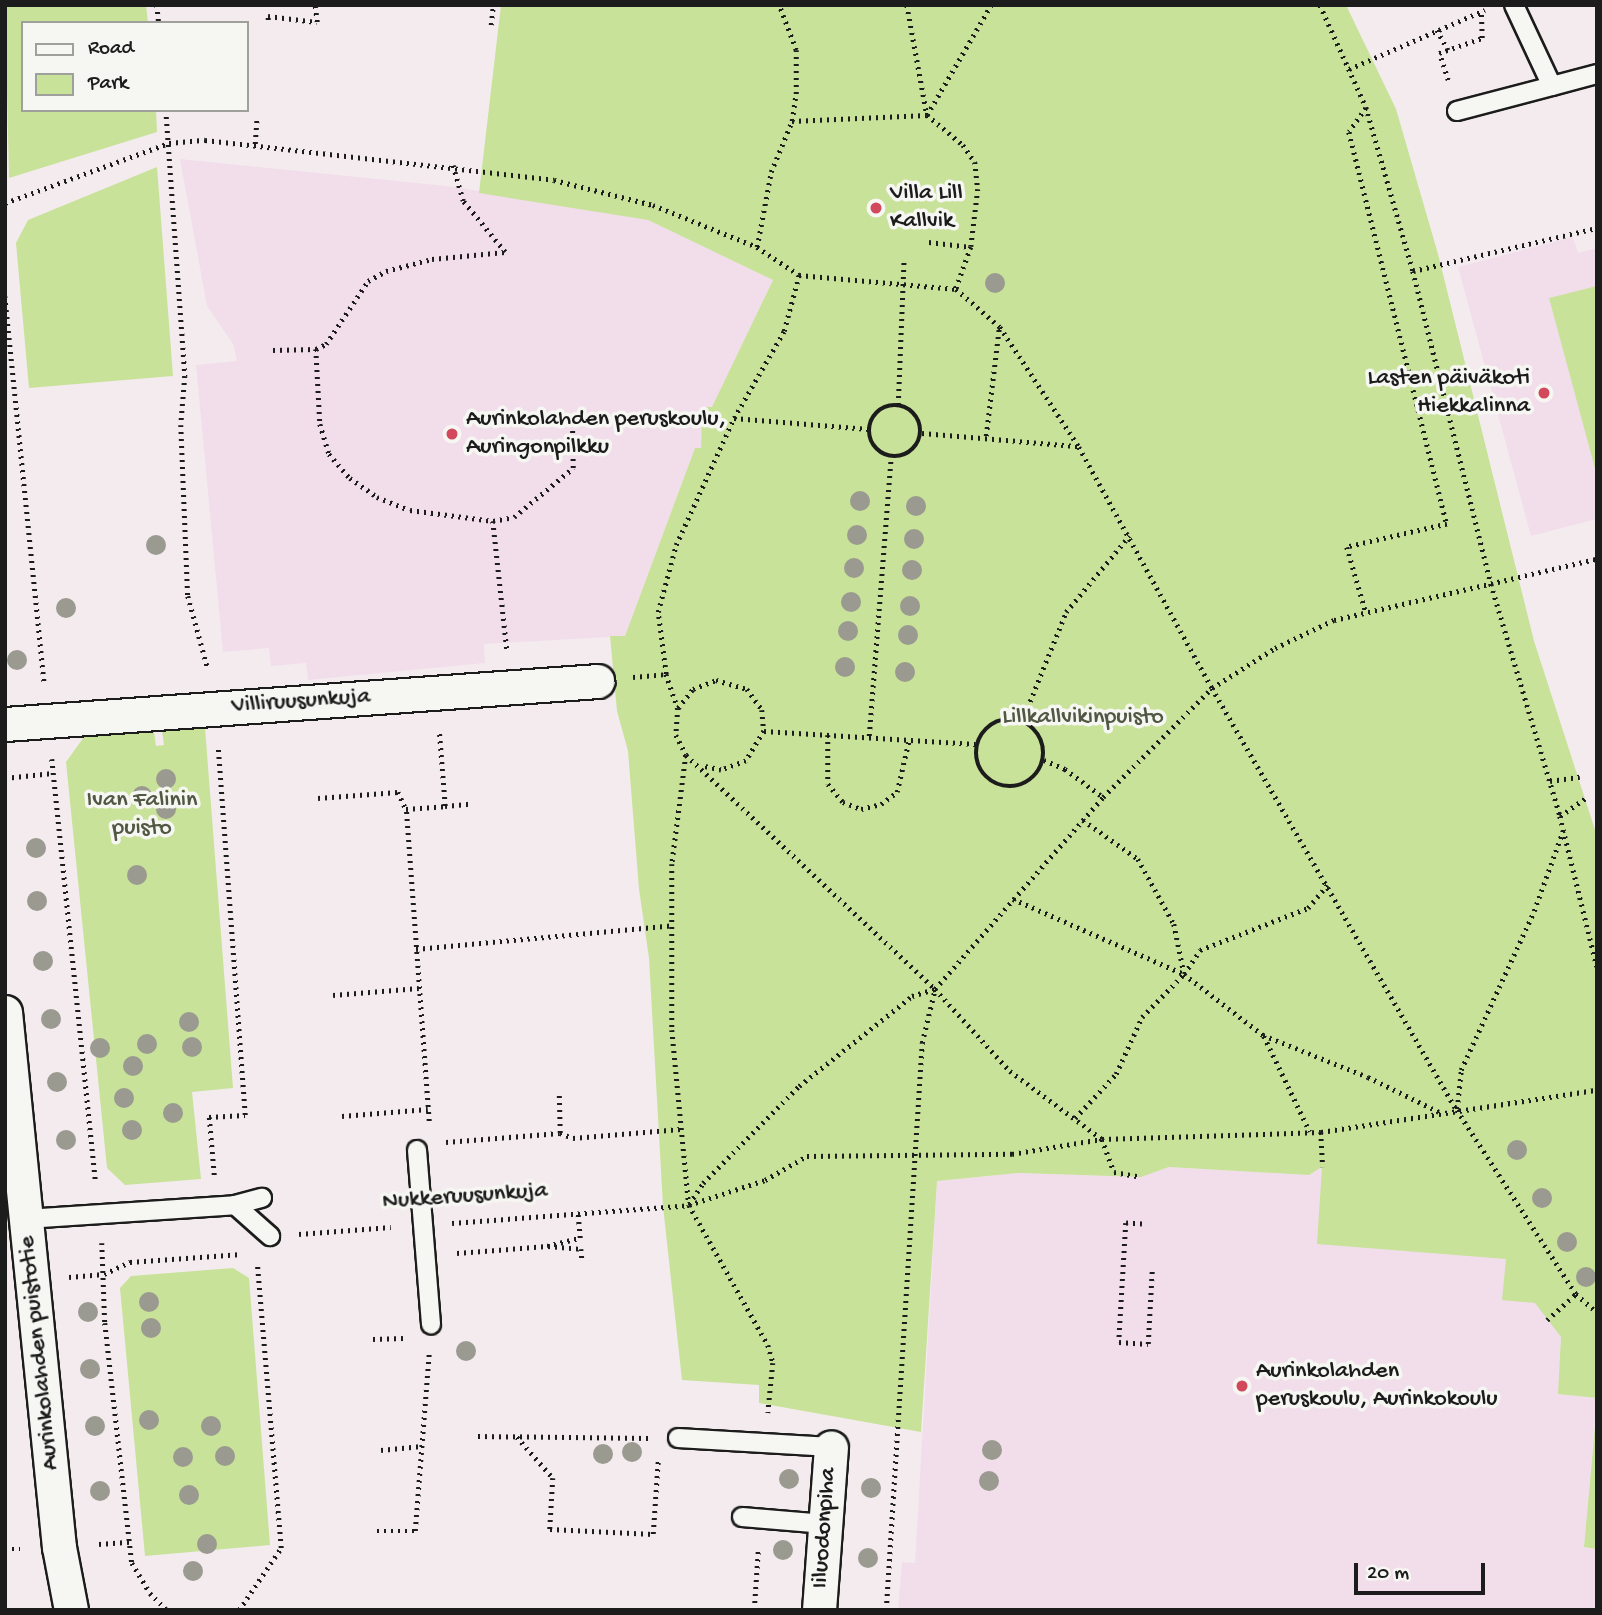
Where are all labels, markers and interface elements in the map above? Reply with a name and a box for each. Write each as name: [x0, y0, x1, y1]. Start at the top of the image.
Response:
legend: [21, 21, 248, 112]
text: Road: [88, 37, 134, 62]
text: Park: [88, 72, 128, 97]
place label: Villa Lill Kallvik: [890, 180, 963, 236]
marker: Villa Lill Kallvik: [868, 200, 884, 216]
place label: Lasten päiväkoti Hiekkalinna: [1367, 365, 1530, 421]
marker: Lasten päiväkoti Hiekkalinna: [1536, 385, 1552, 401]
place label: Aurinkolahden peruskoulu, Auringonpilkku: [466, 406, 726, 462]
marker: Aurinkolahden peruskoulu, Auringonpilkku: [444, 426, 460, 442]
street label: Villiruusunkuja: [231, 683, 371, 721]
park label: Lillkallvikinpuisto: [1002, 704, 1164, 732]
park label: Ivan Falinin puisto: [87, 787, 197, 843]
street label: Nukkeruusunkuja: [381, 1177, 549, 1217]
street label: Aurinkolahden puistotie: [13, 1234, 67, 1472]
place label: Aurinkolahden peruskoulu, Aurinkokoulu: [1256, 1358, 1498, 1414]
marker: Aurinkolahden peruskoulu, Aurinkokoulu: [1234, 1378, 1250, 1394]
street label: Iiluodonpiha: [806, 1467, 844, 1589]
scale bar: [1357, 1548, 1488, 1592]
text: 20 m: [1367, 1562, 1409, 1587]

